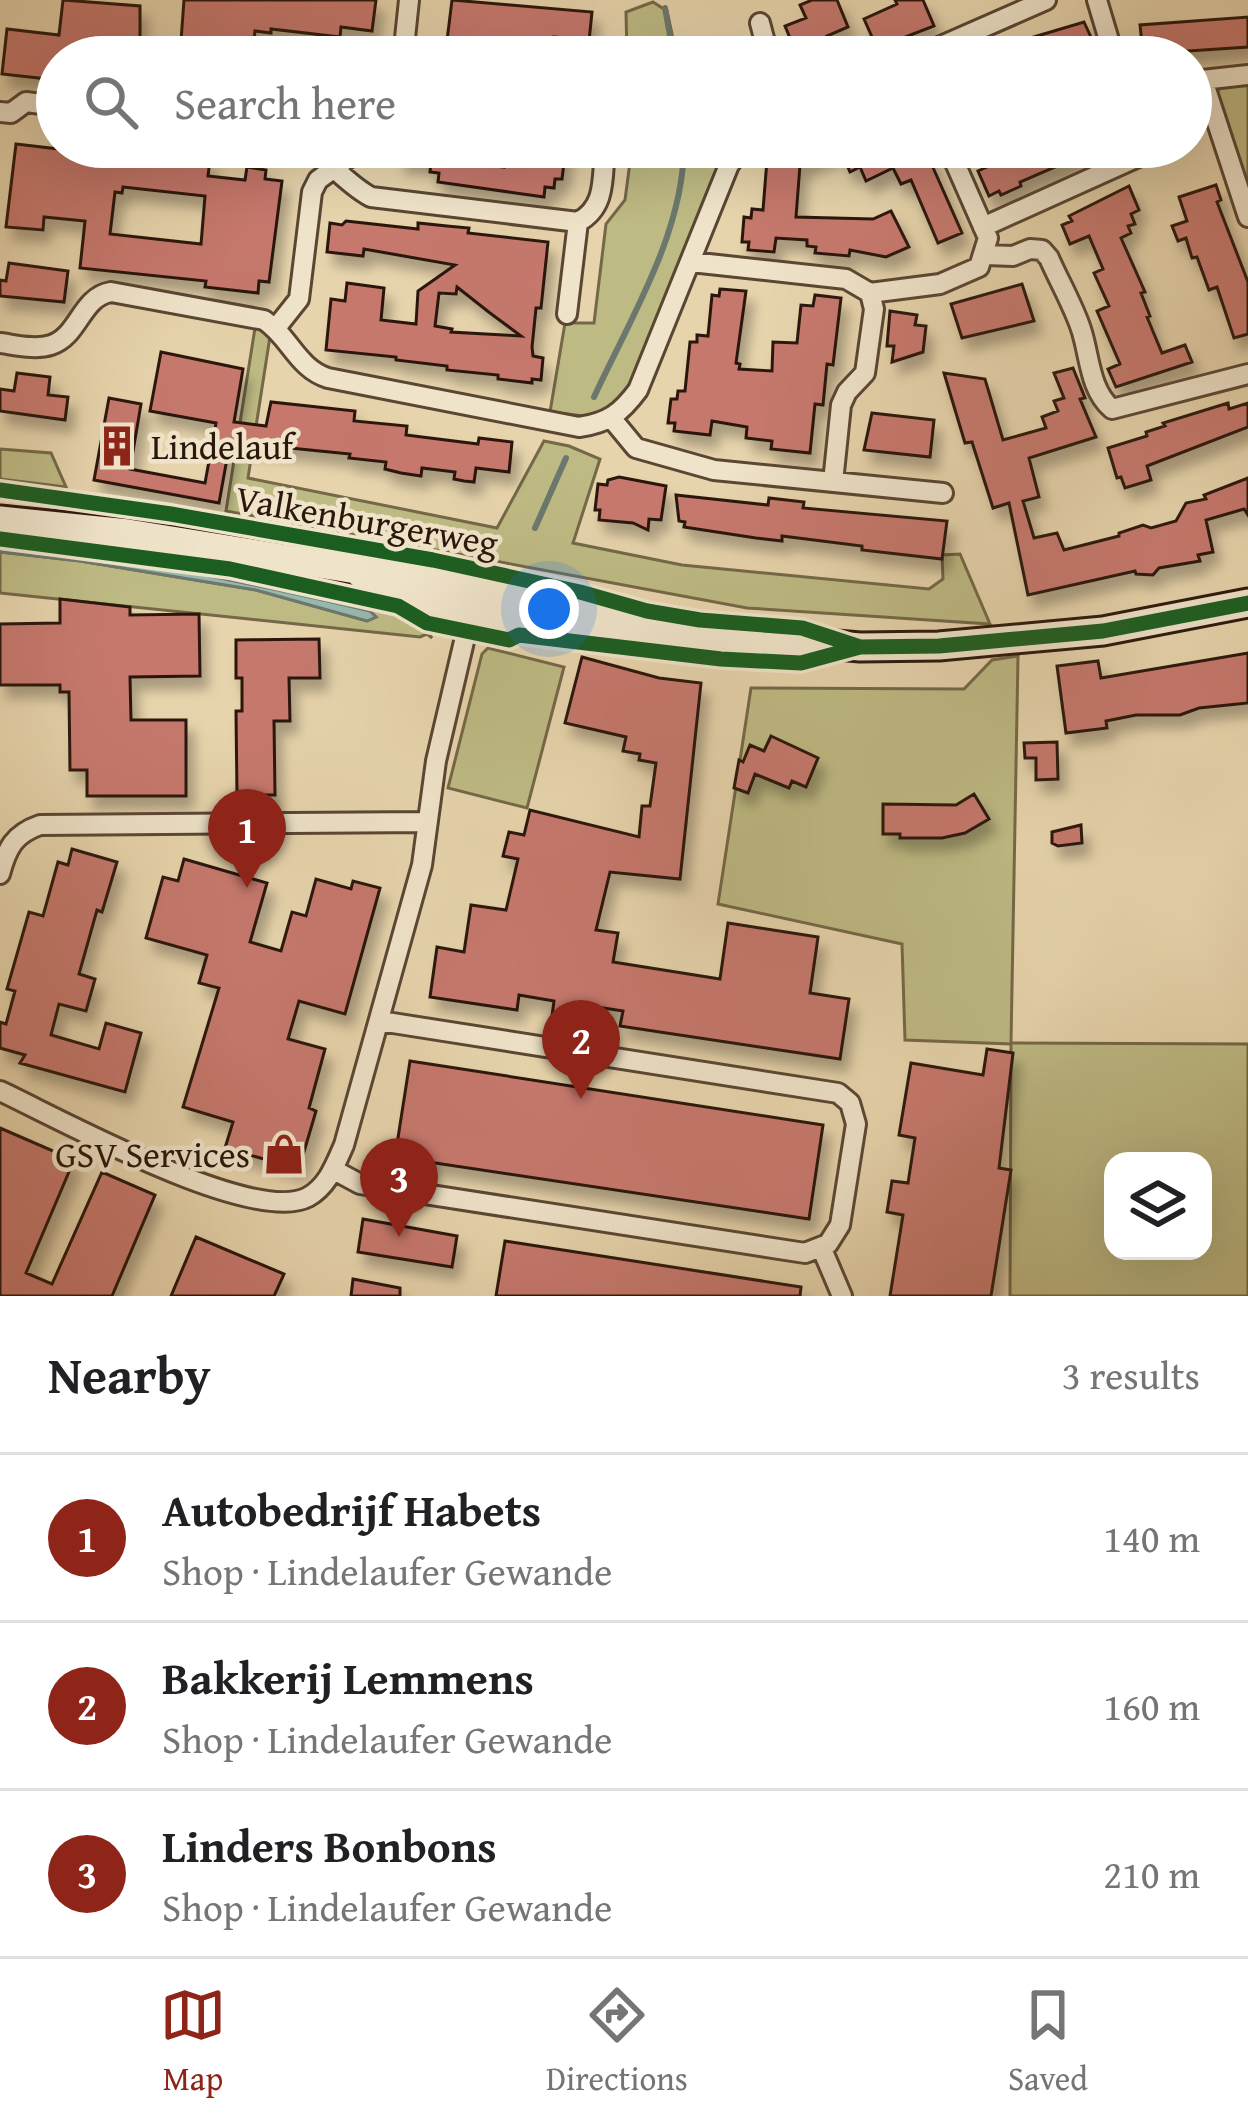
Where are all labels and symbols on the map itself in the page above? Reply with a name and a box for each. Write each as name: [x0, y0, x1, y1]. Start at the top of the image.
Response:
place label: Lindelauf: [151, 419, 297, 472]
building icon: Lindelauf: [94, 423, 140, 469]
street label: Valkenburgerweg: [232, 470, 502, 569]
your location: [519, 579, 579, 639]
pin: 1: [208, 789, 286, 888]
pin: 2: [542, 1000, 620, 1099]
place label: GSV Services: [55, 1127, 250, 1180]
shop icon: GSV Services: [261, 1131, 307, 1177]
pin: 3: [360, 1138, 438, 1237]

